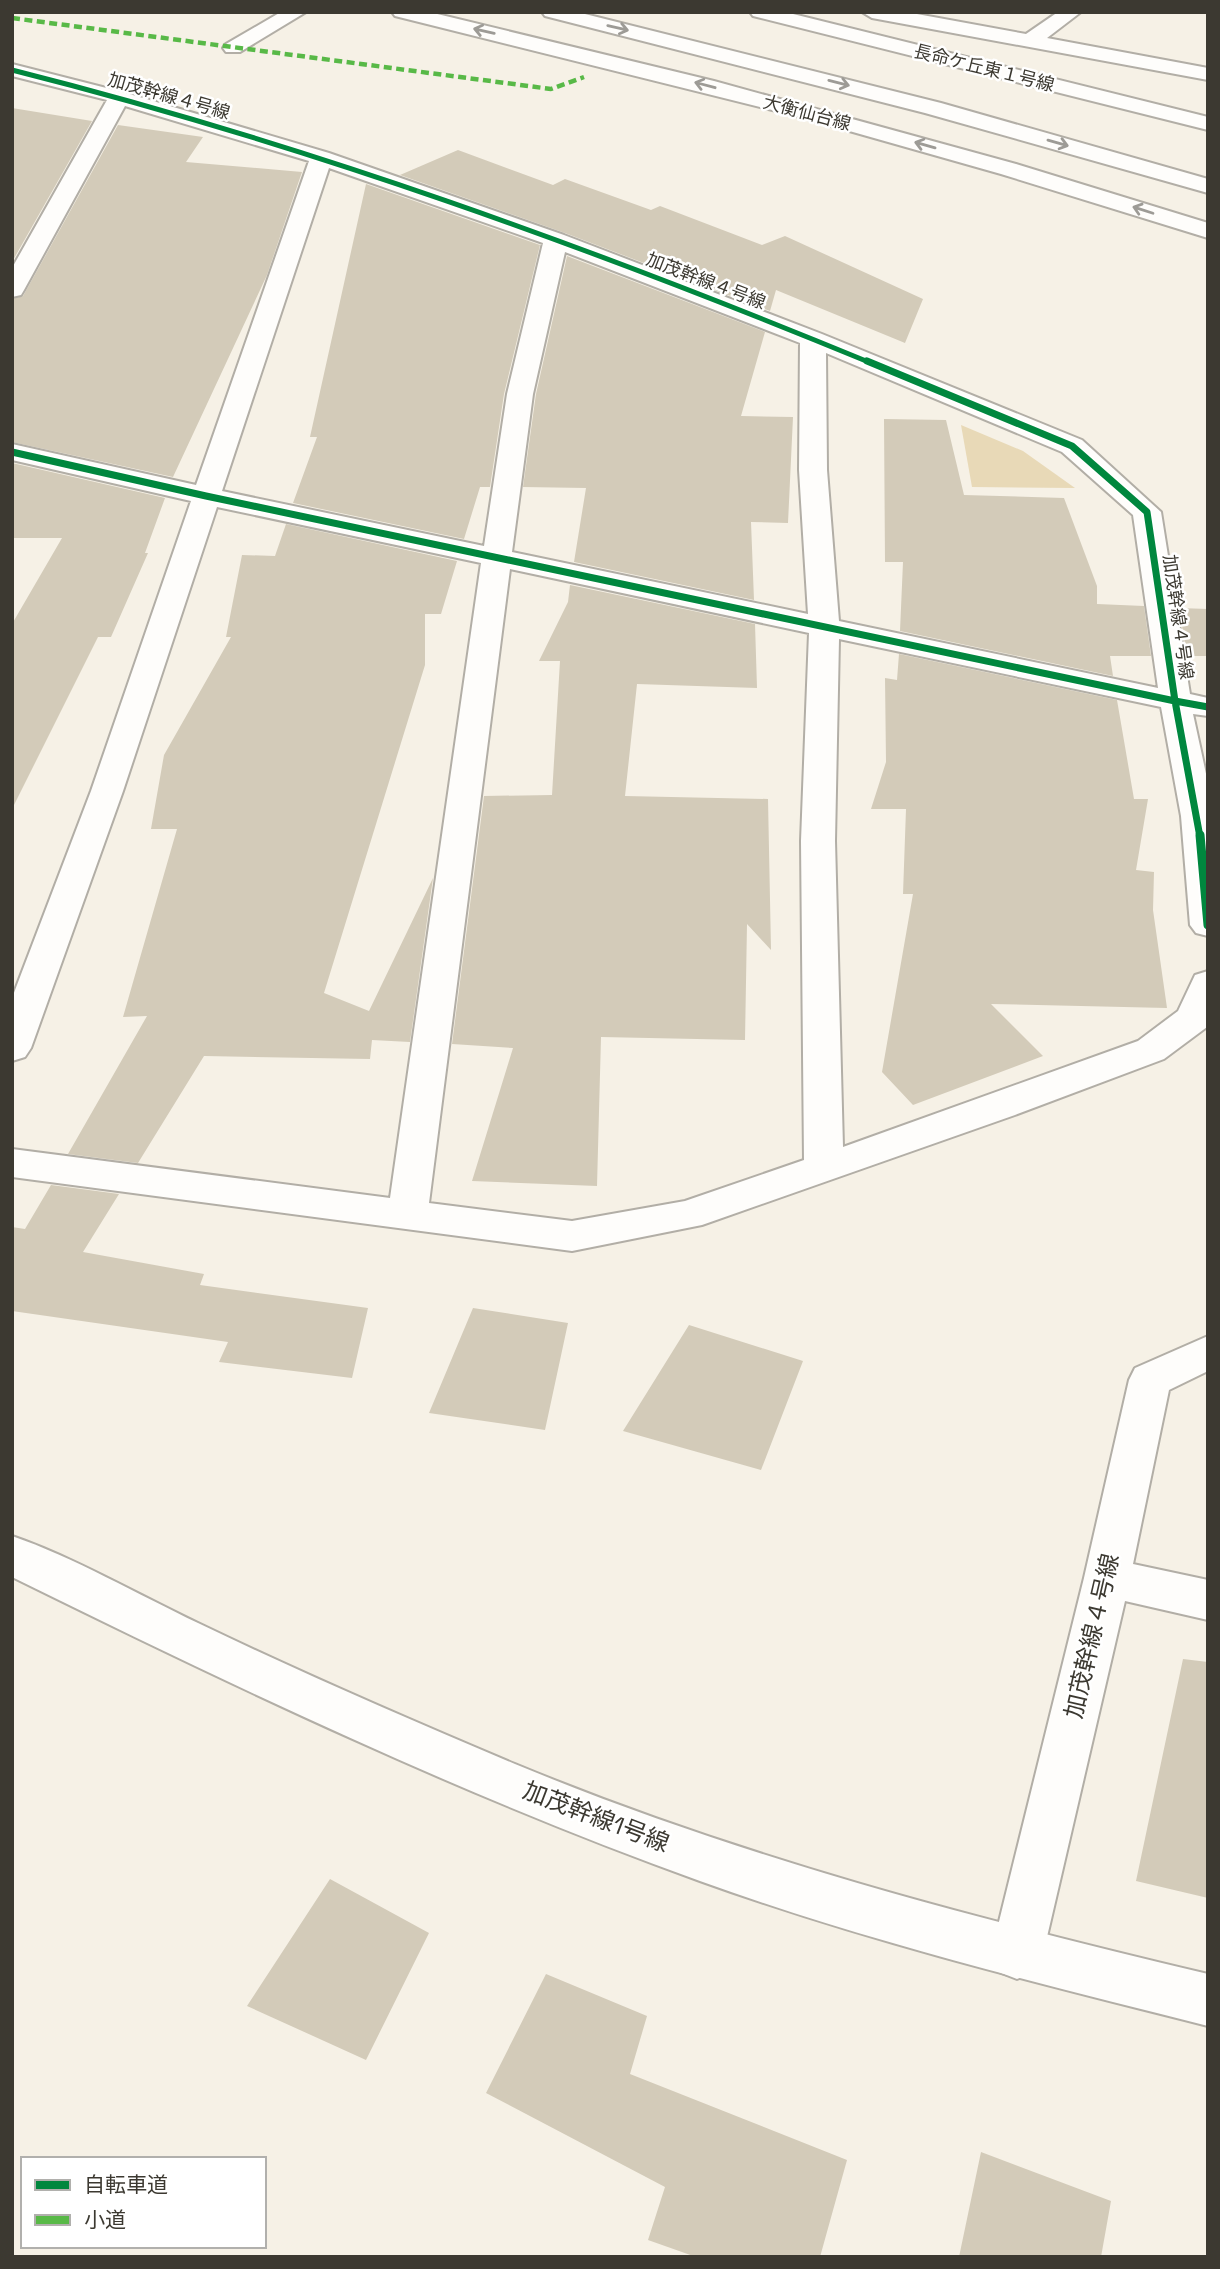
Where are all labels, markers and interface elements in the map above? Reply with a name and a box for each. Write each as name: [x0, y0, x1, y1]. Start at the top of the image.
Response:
one-way arrow: [606, 22, 629, 35]
one-way arrow: [473, 24, 496, 37]
street label: 長命ケ丘東１号線: [911, 39, 1057, 96]
street label: 加茂幹線４号線: [105, 67, 233, 124]
one-way arrow: [827, 77, 850, 90]
one-way arrow: [694, 78, 716, 91]
street label: 大衡仙台線: [761, 90, 854, 135]
one-way arrow: [914, 137, 936, 150]
one-way arrow: [1047, 137, 1069, 150]
one-way arrow: [1132, 202, 1154, 215]
street label: 加茂幹線４号線: [643, 247, 769, 314]
street label: 加茂幹線４号線: [1158, 553, 1199, 681]
street label: 加茂幹線４号線: [1058, 1551, 1126, 1721]
street label: 加茂幹線1号線: [519, 1774, 674, 1859]
legend: [21, 2157, 266, 2248]
text: 自転車道: [84, 2171, 168, 2198]
text: 小道: [84, 2206, 126, 2233]

